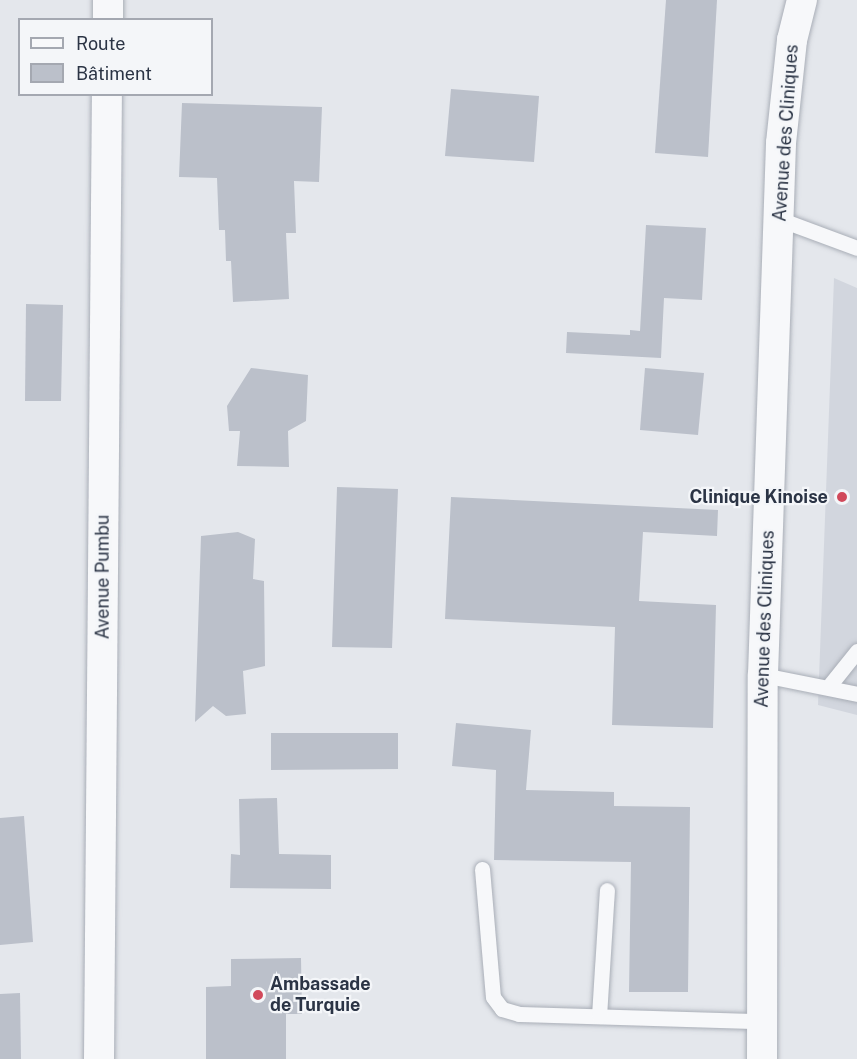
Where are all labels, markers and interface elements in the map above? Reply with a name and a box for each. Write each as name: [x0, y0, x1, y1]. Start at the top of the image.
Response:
legend: [18, 18, 213, 96]
text: Route: [76, 33, 125, 54]
street label: Avenue des Cliniques: [769, 43, 803, 223]
text: Bâtiment: [76, 63, 152, 84]
place label: Clinique Kinoise: [689, 486, 828, 508]
marker: Clinique Kinoise: [833, 488, 851, 506]
street label: Avenue Pumbu: [92, 515, 114, 639]
street label: Avenue des Cliniques: [751, 530, 779, 708]
place label: Ambassade de Turquie: [270, 974, 371, 1016]
marker: Ambassade de Turquie: [251, 988, 265, 1002]

